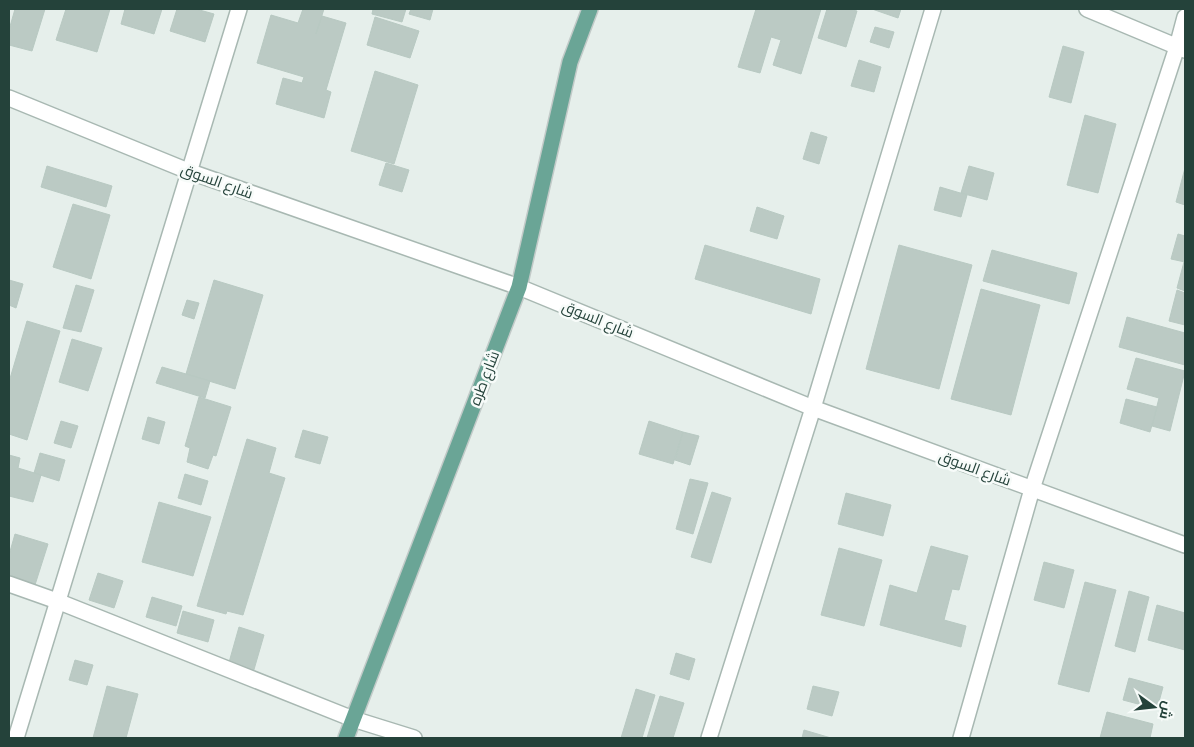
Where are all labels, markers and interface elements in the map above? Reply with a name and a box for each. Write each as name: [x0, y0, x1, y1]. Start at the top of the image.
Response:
street label: شارع السوق: [178, 160, 255, 205]
street label: شارع السوق: [559, 297, 636, 344]
street label: شارع طره: [466, 348, 505, 409]
street label: شارع السوق: [936, 447, 1013, 492]
north arrow: [1129, 682, 1179, 732]
text: ش: [1156, 699, 1177, 721]

